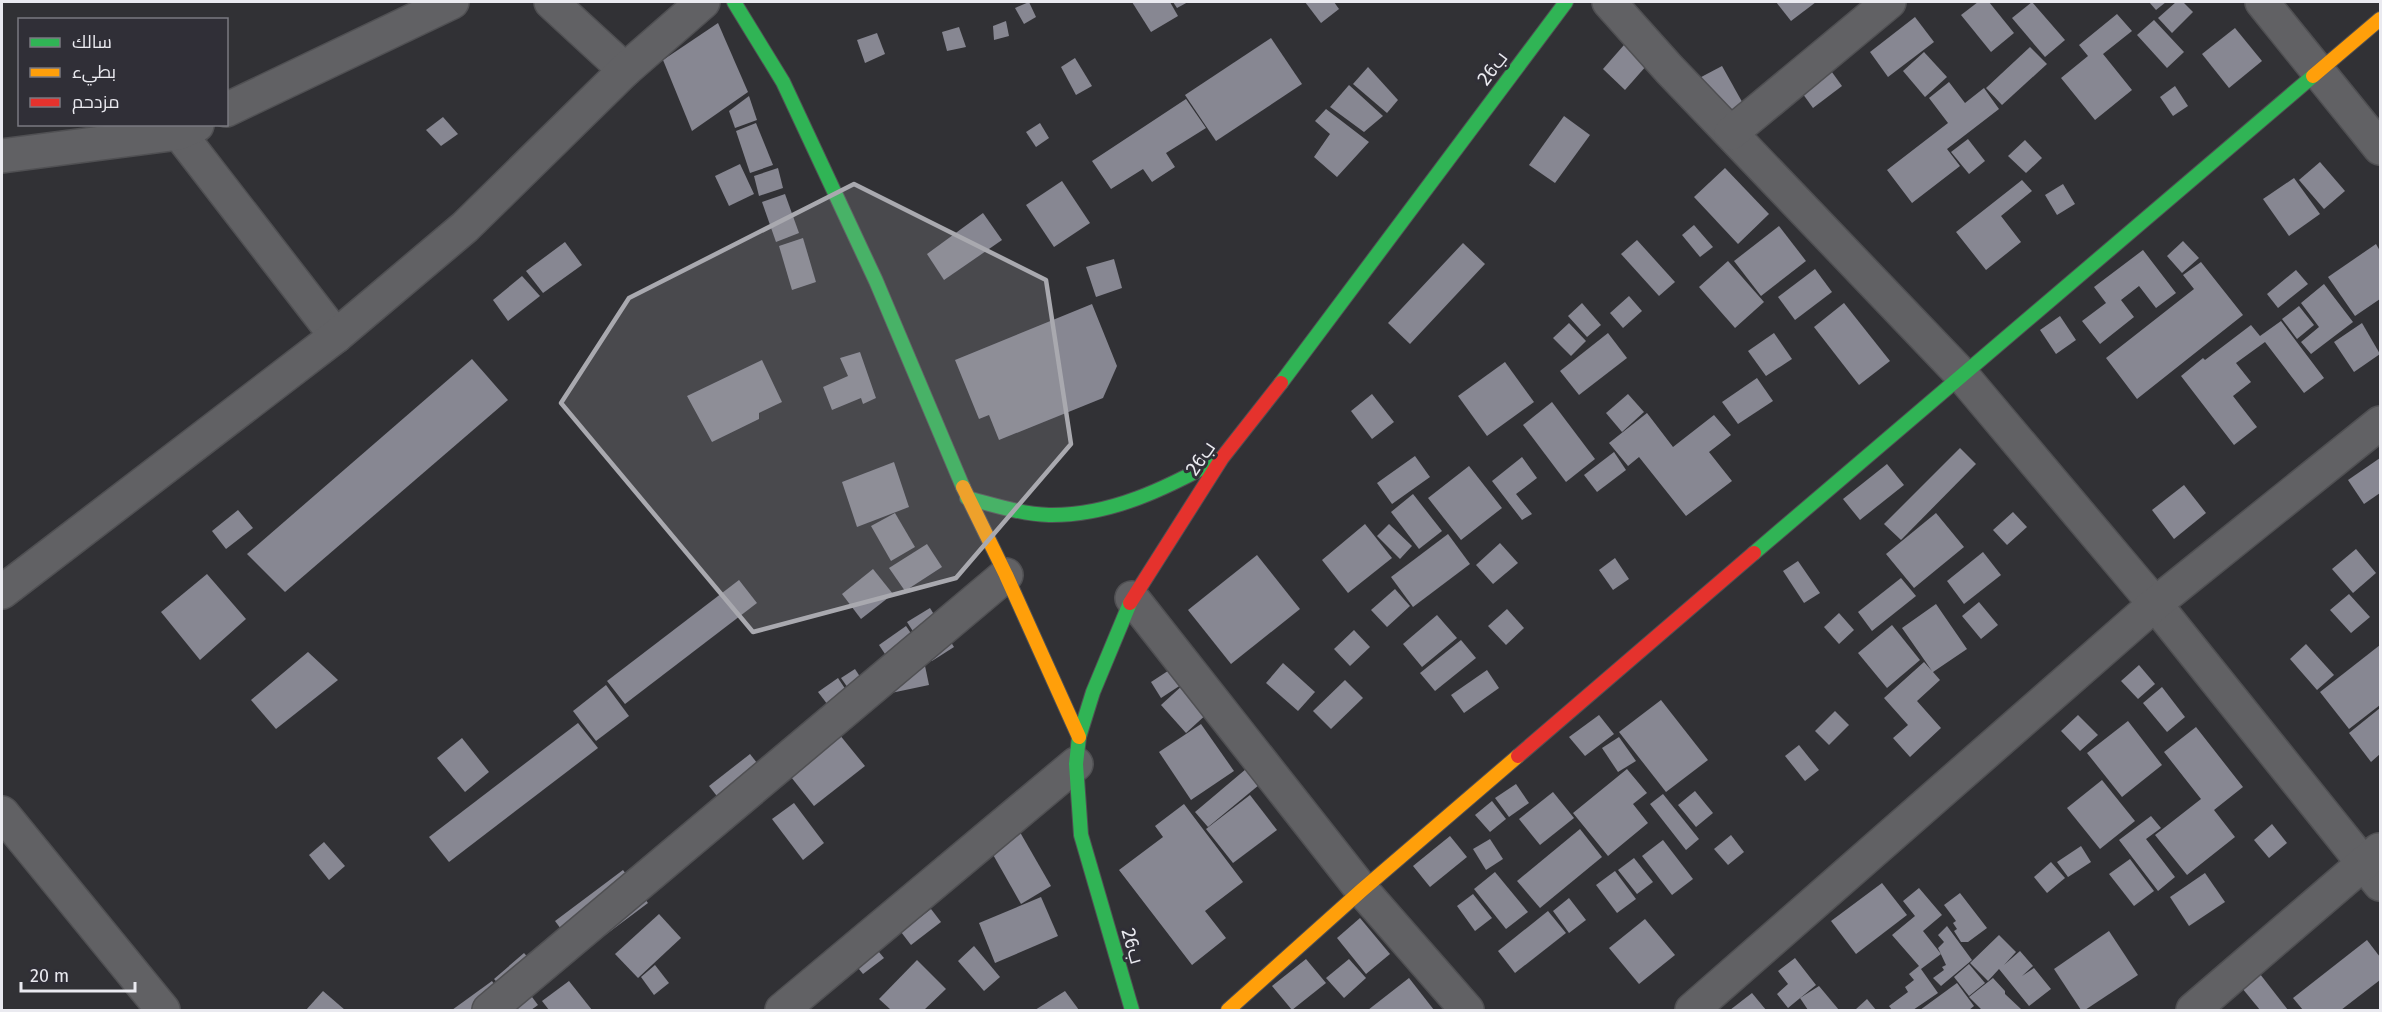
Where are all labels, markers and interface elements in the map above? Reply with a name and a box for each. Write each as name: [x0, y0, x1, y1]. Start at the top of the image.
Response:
legend: [18, 18, 228, 126]
text: سالك: [72, 31, 112, 53]
street label: 26ب: [1471, 46, 1513, 90]
text: بطيء: [72, 61, 116, 86]
text: مزدحم: [72, 91, 120, 114]
street label: 26ب: [1180, 436, 1220, 480]
street label: 26ب: [1116, 925, 1150, 967]
scale bar: [21, 955, 135, 993]
text: 20 m: [30, 965, 69, 987]

